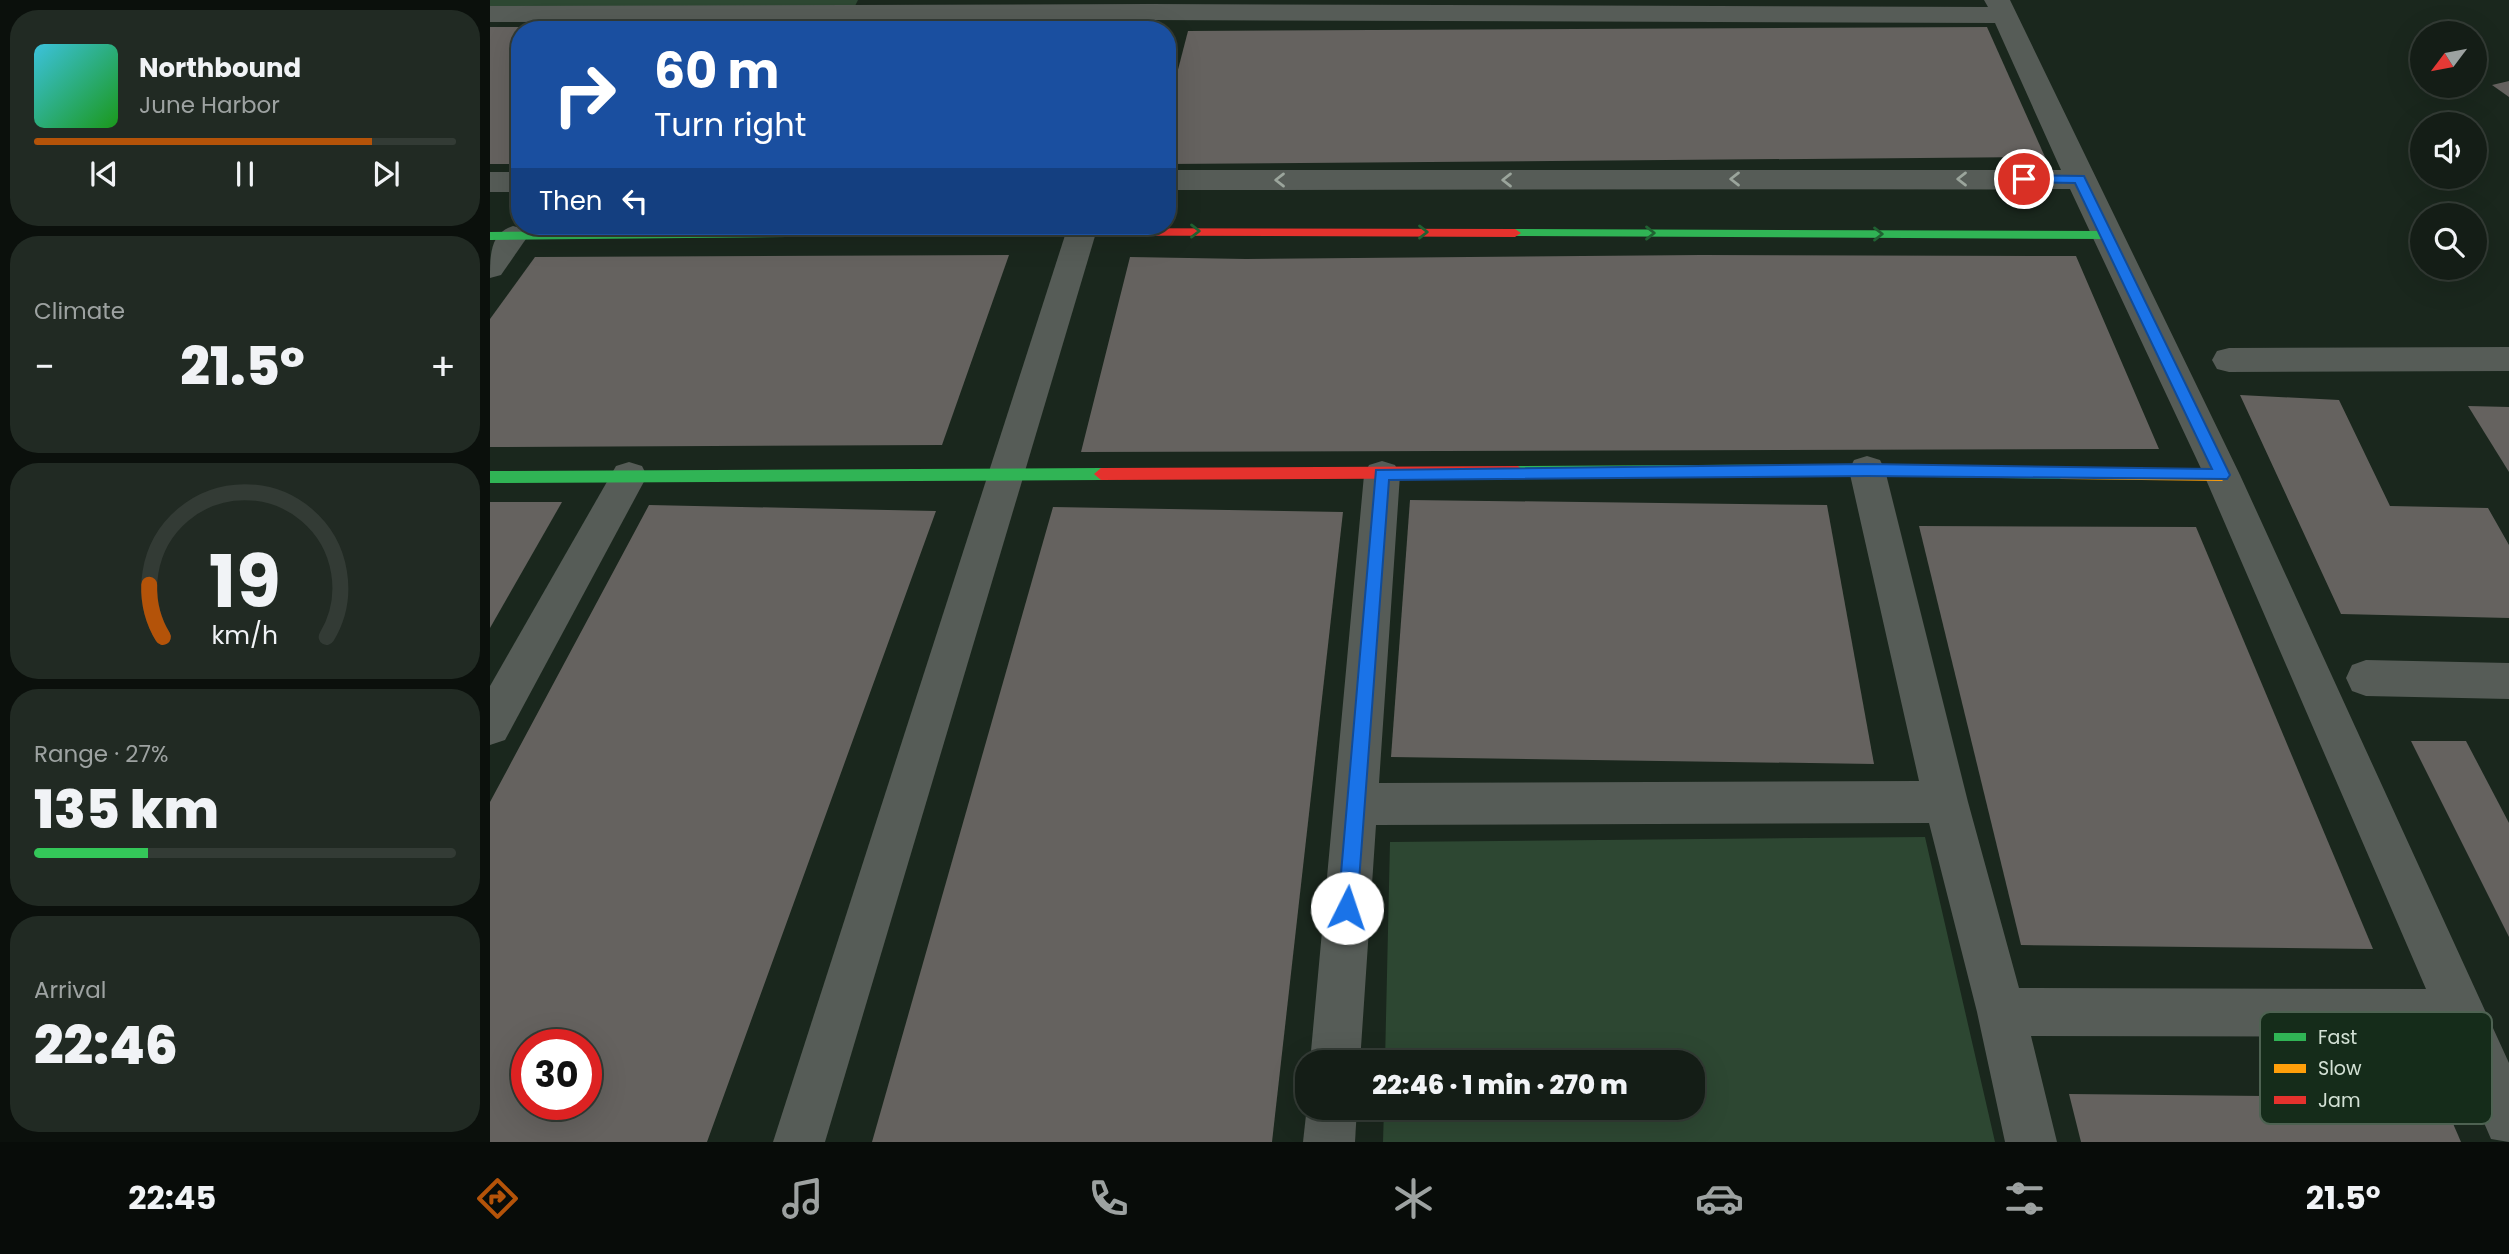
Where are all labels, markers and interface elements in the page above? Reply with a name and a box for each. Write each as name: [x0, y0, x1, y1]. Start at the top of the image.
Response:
north arrow: [2410, 21, 2487, 98]
map controls: [2410, 21, 2487, 280]
text: 60 m: [654, 37, 779, 105]
icon: right: [539, 49, 630, 140]
text: Northbound: [139, 50, 301, 86]
text: June Harbor: [139, 89, 280, 121]
text: Turn right: [654, 102, 806, 147]
button: sound: [2410, 112, 2487, 189]
pin: [1994, 149, 2054, 209]
icon: previous: [85, 155, 123, 193]
icon: pause: [226, 155, 264, 193]
icon: next: [367, 155, 405, 193]
icon: arrive: [2005, 160, 2043, 198]
one-way arrow: [1729, 171, 1740, 187]
one-way arrow: [1957, 171, 1967, 187]
one-way arrow: [1274, 172, 1285, 188]
one-way arrow: [1502, 172, 1512, 188]
icon: left: [616, 182, 654, 220]
text: Then: [539, 183, 602, 219]
button: search: [2410, 203, 2487, 280]
one-way arrow: [1190, 224, 1201, 239]
one-way arrow: [1418, 224, 1428, 240]
one-way arrow: [1645, 225, 1656, 241]
one-way arrow: [1873, 226, 1883, 242]
text: Climate: [34, 295, 125, 327]
text: 21.5°: [180, 330, 305, 403]
text: −: [34, 340, 55, 393]
text: +: [430, 340, 456, 393]
text: 19: [209, 531, 281, 632]
text: km/h: [212, 618, 278, 653]
text: Range · 27%: [34, 738, 168, 770]
text: 135 km: [34, 773, 219, 846]
position arrow: [1310, 871, 1384, 945]
text: Arrival: [34, 974, 106, 1006]
text: 22:46: [34, 1009, 178, 1082]
legend: [2260, 1012, 2492, 1124]
text: Fast: [2318, 1024, 2357, 1051]
speed limit sign: 30: [511, 1029, 602, 1120]
text: Slow: [2318, 1055, 2362, 1082]
text: 22:46 · 1 min · 270 m: [1372, 1067, 1628, 1103]
text: Jam: [2318, 1087, 2360, 1114]
icon: directions: [473, 1174, 522, 1223]
icon: music: [778, 1174, 827, 1223]
icon: phone: [1084, 1174, 1133, 1223]
icon: climate: [1389, 1174, 1438, 1223]
icon: car: [1695, 1174, 1744, 1223]
icon: filters: [2000, 1174, 2049, 1223]
text: 22:45: [128, 1175, 216, 1220]
text: 21.5°: [2306, 1175, 2381, 1220]

